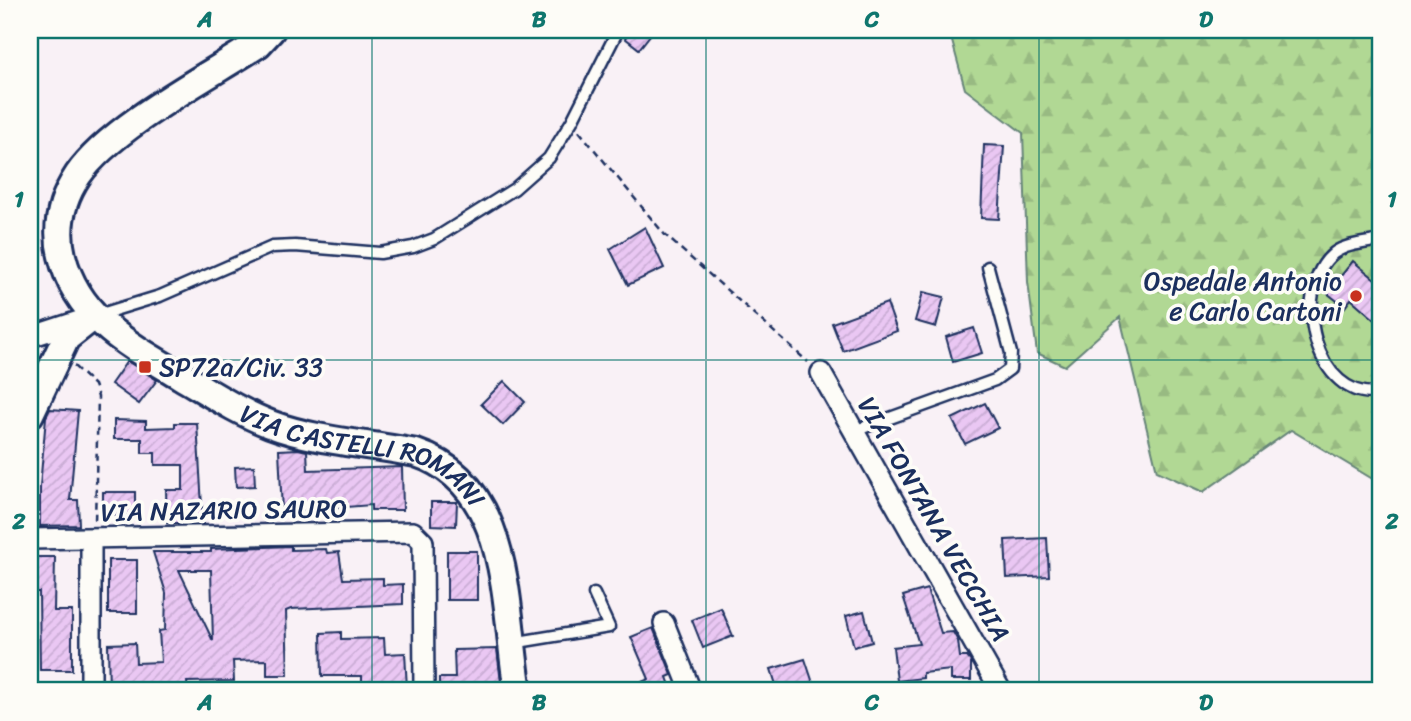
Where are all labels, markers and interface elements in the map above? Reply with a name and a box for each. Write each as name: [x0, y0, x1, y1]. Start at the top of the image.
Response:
text: A: [196, 0, 213, 40]
text: B: [532, 0, 547, 40]
text: C: [864, 0, 880, 40]
text: D: [1199, 0, 1214, 40]
text: 1: [14, 179, 24, 220]
text: 1: [1387, 179, 1397, 220]
place label: Ospedale Antonio e Carlo Cartoni: [1144, 258, 1343, 334]
marker: Ospedale Antonio e Carlo Cartoni: [1348, 288, 1364, 304]
place label: SP72a/Civ. 33: [159, 344, 323, 390]
marker: SP72a/Civ. 33: [137, 359, 153, 375]
street label: VIA FONTANA VECCHIA: [845, 388, 1023, 650]
street label: VIA CASTELLI ROMANI: [232, 391, 498, 516]
street label: VIA NAZARIO SAURO: [100, 485, 348, 535]
text: 2: [11, 501, 26, 542]
text: 2: [1384, 501, 1399, 542]
text: A: [196, 682, 213, 721]
text: B: [532, 682, 547, 721]
text: C: [864, 682, 880, 721]
text: D: [1199, 682, 1214, 721]

